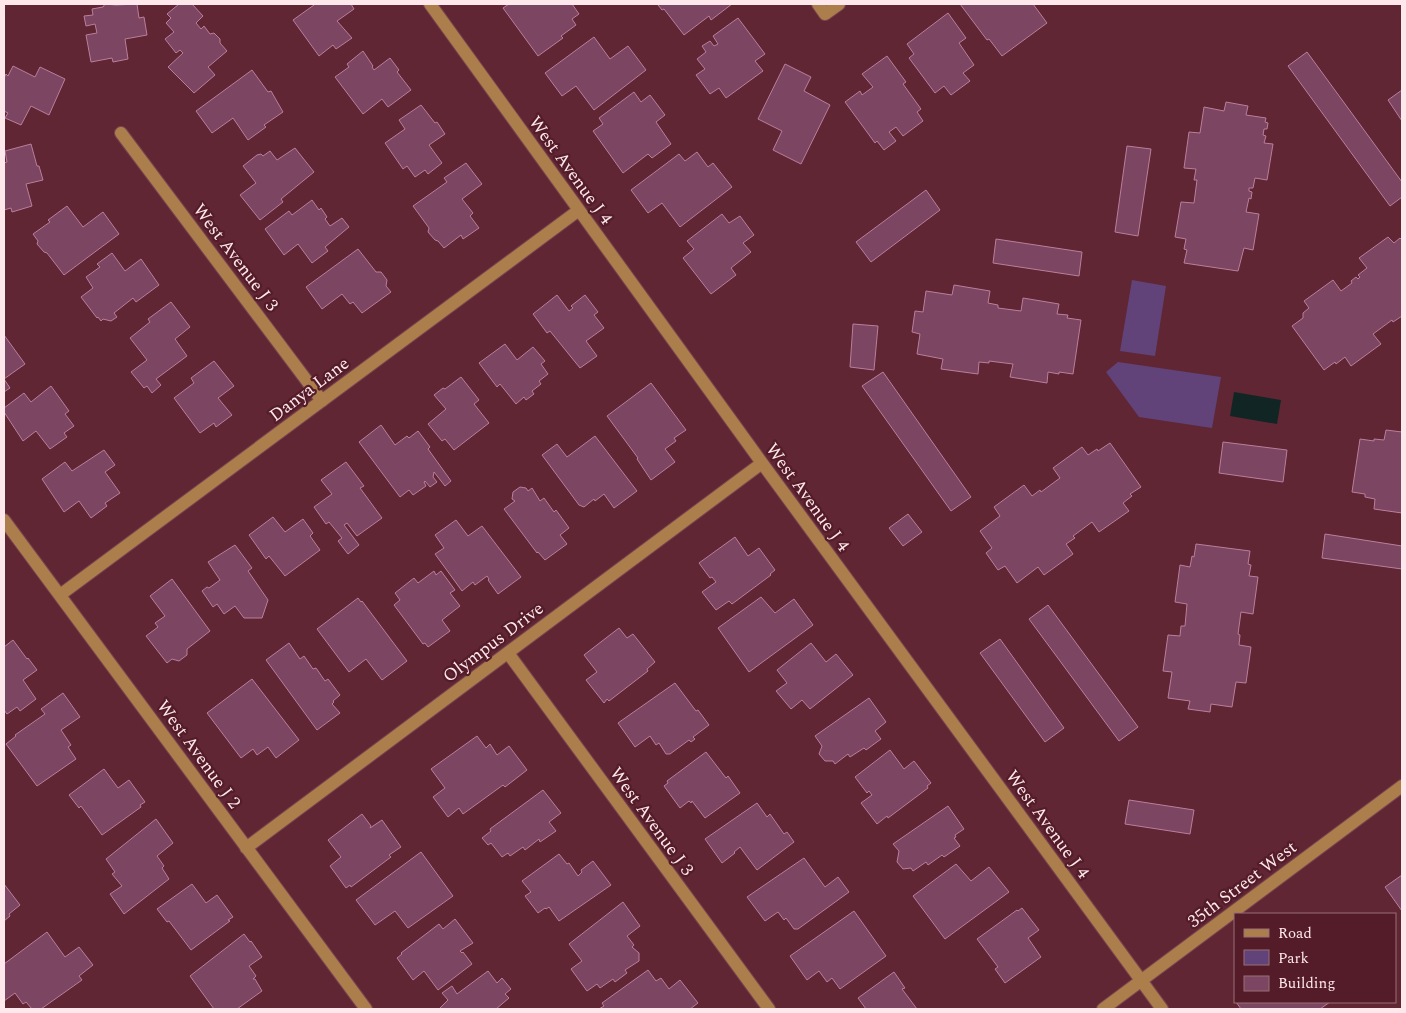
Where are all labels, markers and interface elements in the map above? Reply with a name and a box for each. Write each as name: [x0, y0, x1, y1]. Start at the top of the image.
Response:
street label: West Avenue J 4: [522, 110, 619, 230]
street label: West Avenue J 3: [186, 198, 285, 317]
street label: Danya Lane: [263, 350, 355, 429]
street label: West Avenue J 4: [759, 437, 856, 557]
street label: Olympus Drive: [437, 595, 550, 689]
street label: West Avenue J 2: [150, 694, 247, 814]
street label: West Avenue J 3: [603, 761, 700, 881]
street label: West Avenue J 4: [999, 764, 1096, 884]
street label: 35th Street West: [1182, 834, 1303, 935]
legend: [1234, 913, 1396, 1003]
text: Road: [1278, 922, 1312, 945]
text: Park: [1278, 947, 1309, 970]
text: Building: [1278, 972, 1335, 995]

